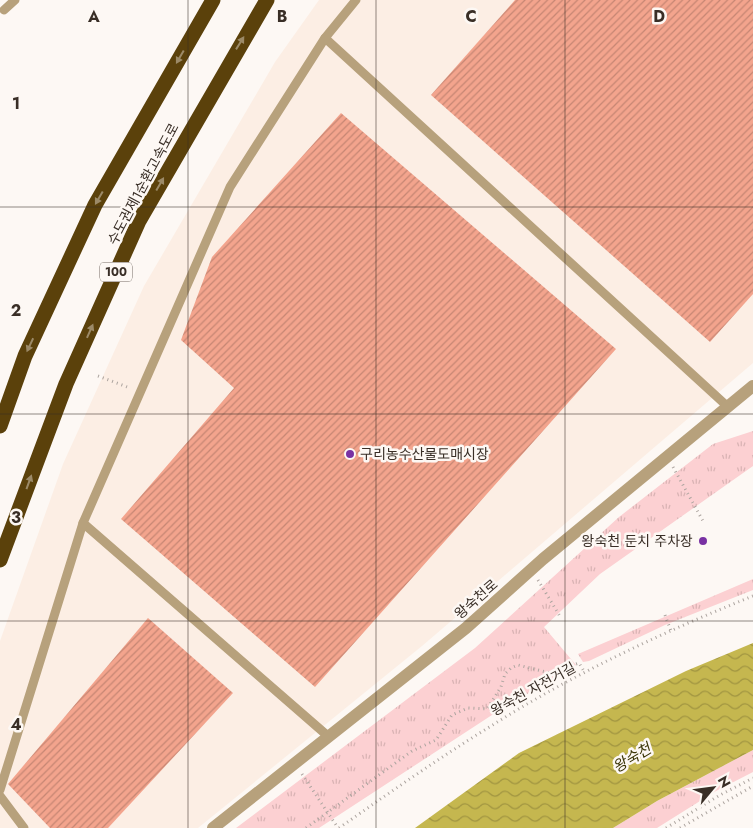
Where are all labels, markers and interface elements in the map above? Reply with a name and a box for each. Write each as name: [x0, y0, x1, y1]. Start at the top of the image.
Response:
text: A: [87, 5, 100, 28]
text: B: [277, 5, 287, 28]
text: C: [465, 5, 477, 28]
text: D: [653, 5, 665, 28]
one-way arrow: [236, 37, 245, 50]
one-way arrow: [175, 51, 184, 64]
text: 1: [12, 92, 20, 115]
street label: 수도권제1순환고속도로: [102, 120, 184, 248]
one-way arrow: [155, 178, 164, 191]
one-way arrow: [94, 191, 103, 205]
road number: 100: [100, 262, 132, 282]
text: 2: [11, 299, 21, 322]
one-way arrow: [86, 324, 94, 338]
one-way arrow: [26, 338, 34, 352]
place label: 구리농수산물도매시장: [360, 444, 489, 464]
marker: 구리농수산물도매시장: [344, 448, 356, 460]
one-way arrow: [26, 474, 33, 489]
text: 3: [11, 506, 21, 529]
place label: 왕숙천 둔치 주차장: [582, 531, 693, 551]
marker: 왕숙천 둔치 주차장: [697, 535, 709, 547]
street label: 왕숙천로: [450, 574, 502, 623]
street label: 왕숙천 자전거길: [487, 657, 579, 721]
text: 4: [10, 713, 22, 736]
water label: 왕숙천: [609, 737, 657, 778]
north arrow: [688, 763, 738, 813]
text: N: [713, 772, 736, 791]

